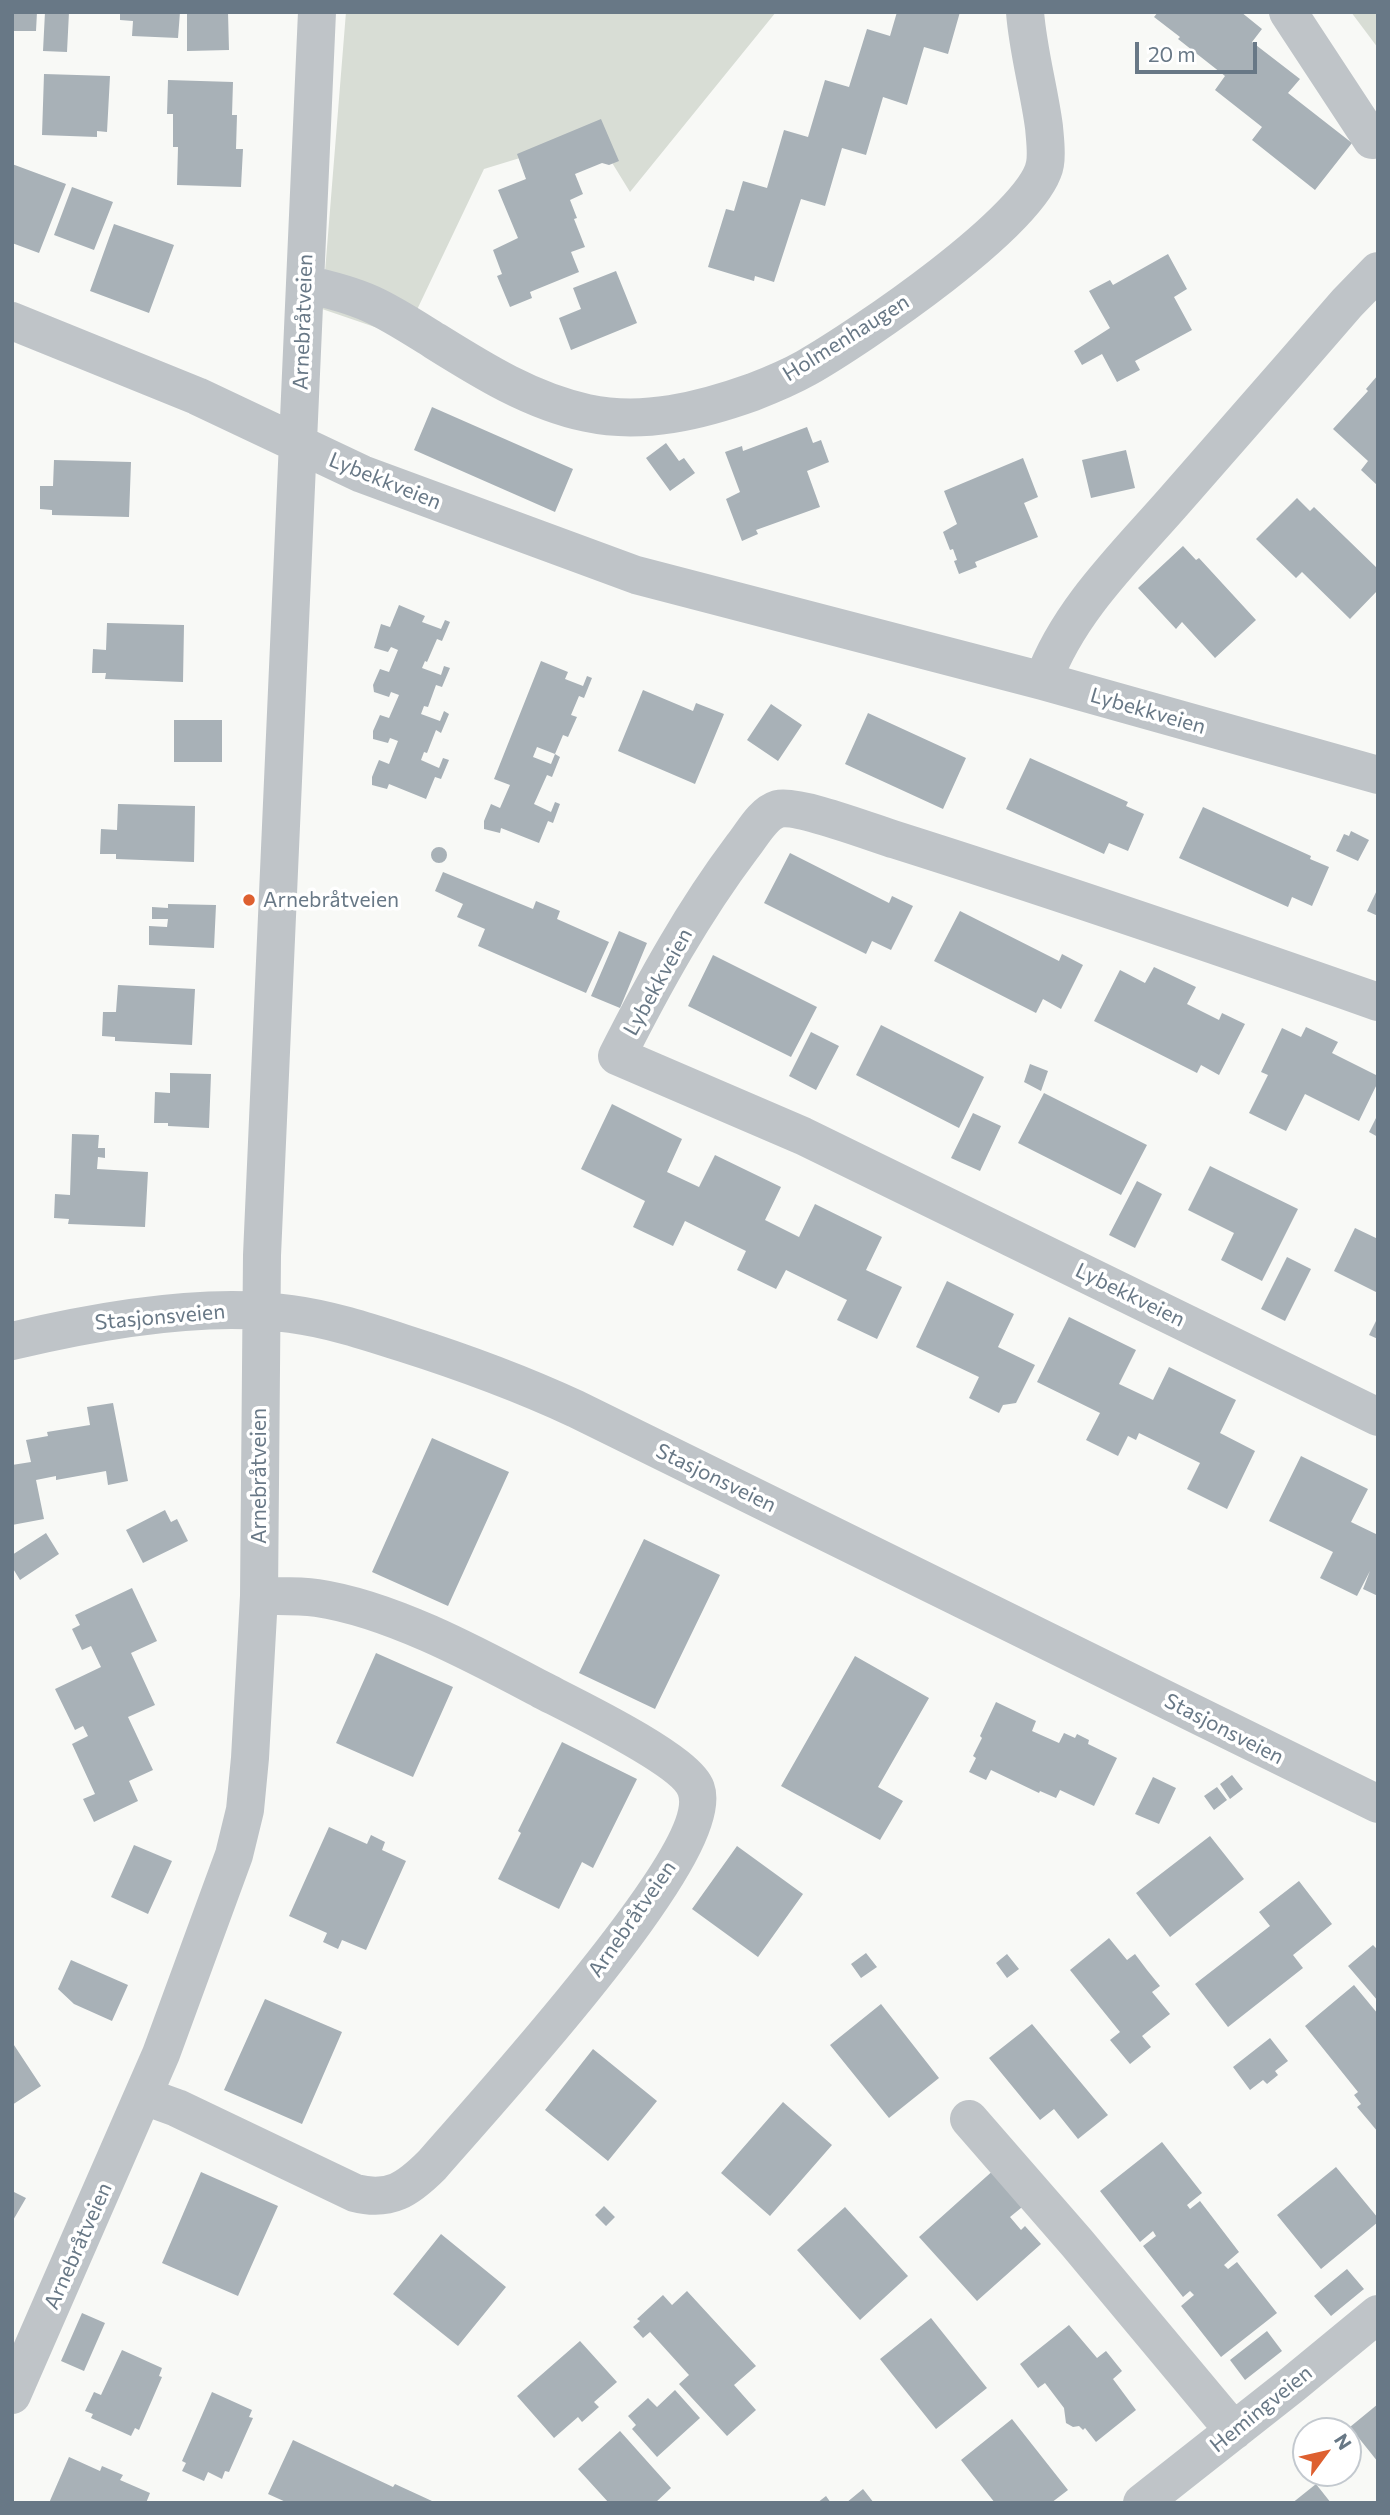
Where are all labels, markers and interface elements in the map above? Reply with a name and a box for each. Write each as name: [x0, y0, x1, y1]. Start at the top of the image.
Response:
scale bar: [1138, 28, 1260, 72]
text: 20 m: [1148, 41, 1196, 66]
street label: Arnebråtveien: [288, 254, 318, 390]
street label: Holmenhaugen: [778, 289, 914, 387]
street label: Lybekkveien: [325, 447, 445, 515]
street label: Lybekkveien: [1088, 683, 1208, 739]
place label: Arnebråtveien: [263, 887, 399, 913]
marker: Arnebråtveien: [241, 892, 257, 908]
street label: Lybekkveien: [618, 924, 698, 1040]
street label: Lybekkveien: [1071, 1258, 1189, 1332]
street label: Stasjonsveien: [94, 1299, 226, 1335]
street label: Arnebråtveien: [246, 1408, 272, 1544]
street label: Stasjonsveien: [652, 1438, 780, 1518]
street label: Stasjonsveien: [1160, 1688, 1288, 1770]
street label: Arnebråtveien: [583, 1856, 681, 1982]
street label: Arnebråtveien: [39, 2179, 117, 2313]
street label: Hemingveien: [1205, 2360, 1317, 2458]
north arrow: [1292, 2417, 1362, 2487]
text: N: [1330, 2429, 1357, 2454]

